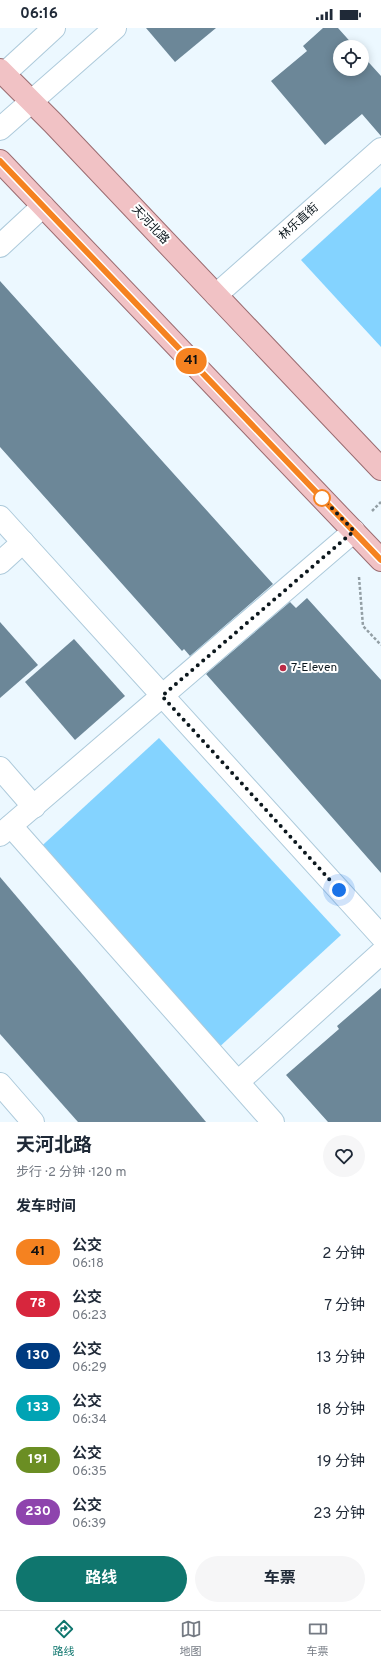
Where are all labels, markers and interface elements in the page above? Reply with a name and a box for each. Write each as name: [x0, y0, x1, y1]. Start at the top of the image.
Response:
text: 06:16: [20, 5, 58, 24]
map controls: [333, 40, 369, 76]
button: locate: [333, 40, 369, 76]
street label: 林乐直街: [276, 200, 322, 244]
street label: 天河北路: [128, 202, 172, 248]
line badge: 41: [173, 348, 209, 374]
text: 41: [184, 352, 198, 369]
unlabelled marker: [313, 489, 331, 507]
place label: 7-Eleven: [291, 660, 337, 676]
marker: 7-Eleven: [278, 663, 288, 673]
your location: [329, 880, 349, 900]
text: 天河北路: [16, 1134, 92, 1158]
button: heart: [323, 1135, 365, 1177]
text: 步行 · 2 分钟 · 120 m: [16, 1165, 126, 1181]
text: 发车时间: [16, 1198, 76, 1217]
text: 公交: [72, 1237, 102, 1256]
text: 41: [31, 1243, 45, 1260]
text: 2 分钟: [322, 1245, 365, 1264]
text: 06:18: [72, 1256, 104, 1272]
text: 公交: [72, 1289, 102, 1308]
text: 78: [30, 1295, 46, 1312]
text: 7 分钟: [324, 1297, 365, 1316]
text: 06:23: [72, 1308, 107, 1324]
text: 公交: [72, 1341, 102, 1360]
text: 130: [27, 1347, 49, 1364]
text: 13 分钟: [317, 1349, 365, 1368]
text: 06:29: [72, 1360, 107, 1376]
text: 公交: [72, 1393, 102, 1412]
text: 133: [27, 1399, 49, 1416]
text: 18 分钟: [317, 1401, 365, 1420]
text: 06:34: [72, 1412, 107, 1428]
text: 公交: [72, 1445, 102, 1464]
text: 191: [28, 1451, 48, 1468]
text: 19 分钟: [317, 1453, 365, 1472]
text: 06:35: [72, 1464, 107, 1480]
text: 公交: [72, 1497, 102, 1516]
text: 230: [25, 1503, 51, 1520]
text: 23 分钟: [313, 1505, 365, 1524]
text: 06:39: [72, 1516, 106, 1532]
button: 路线: [16, 1556, 187, 1602]
button: 车票: [195, 1556, 365, 1602]
tab: 路线: [53, 1618, 75, 1659]
tab: 地图: [180, 1618, 202, 1659]
tab: 车票: [307, 1618, 329, 1659]

